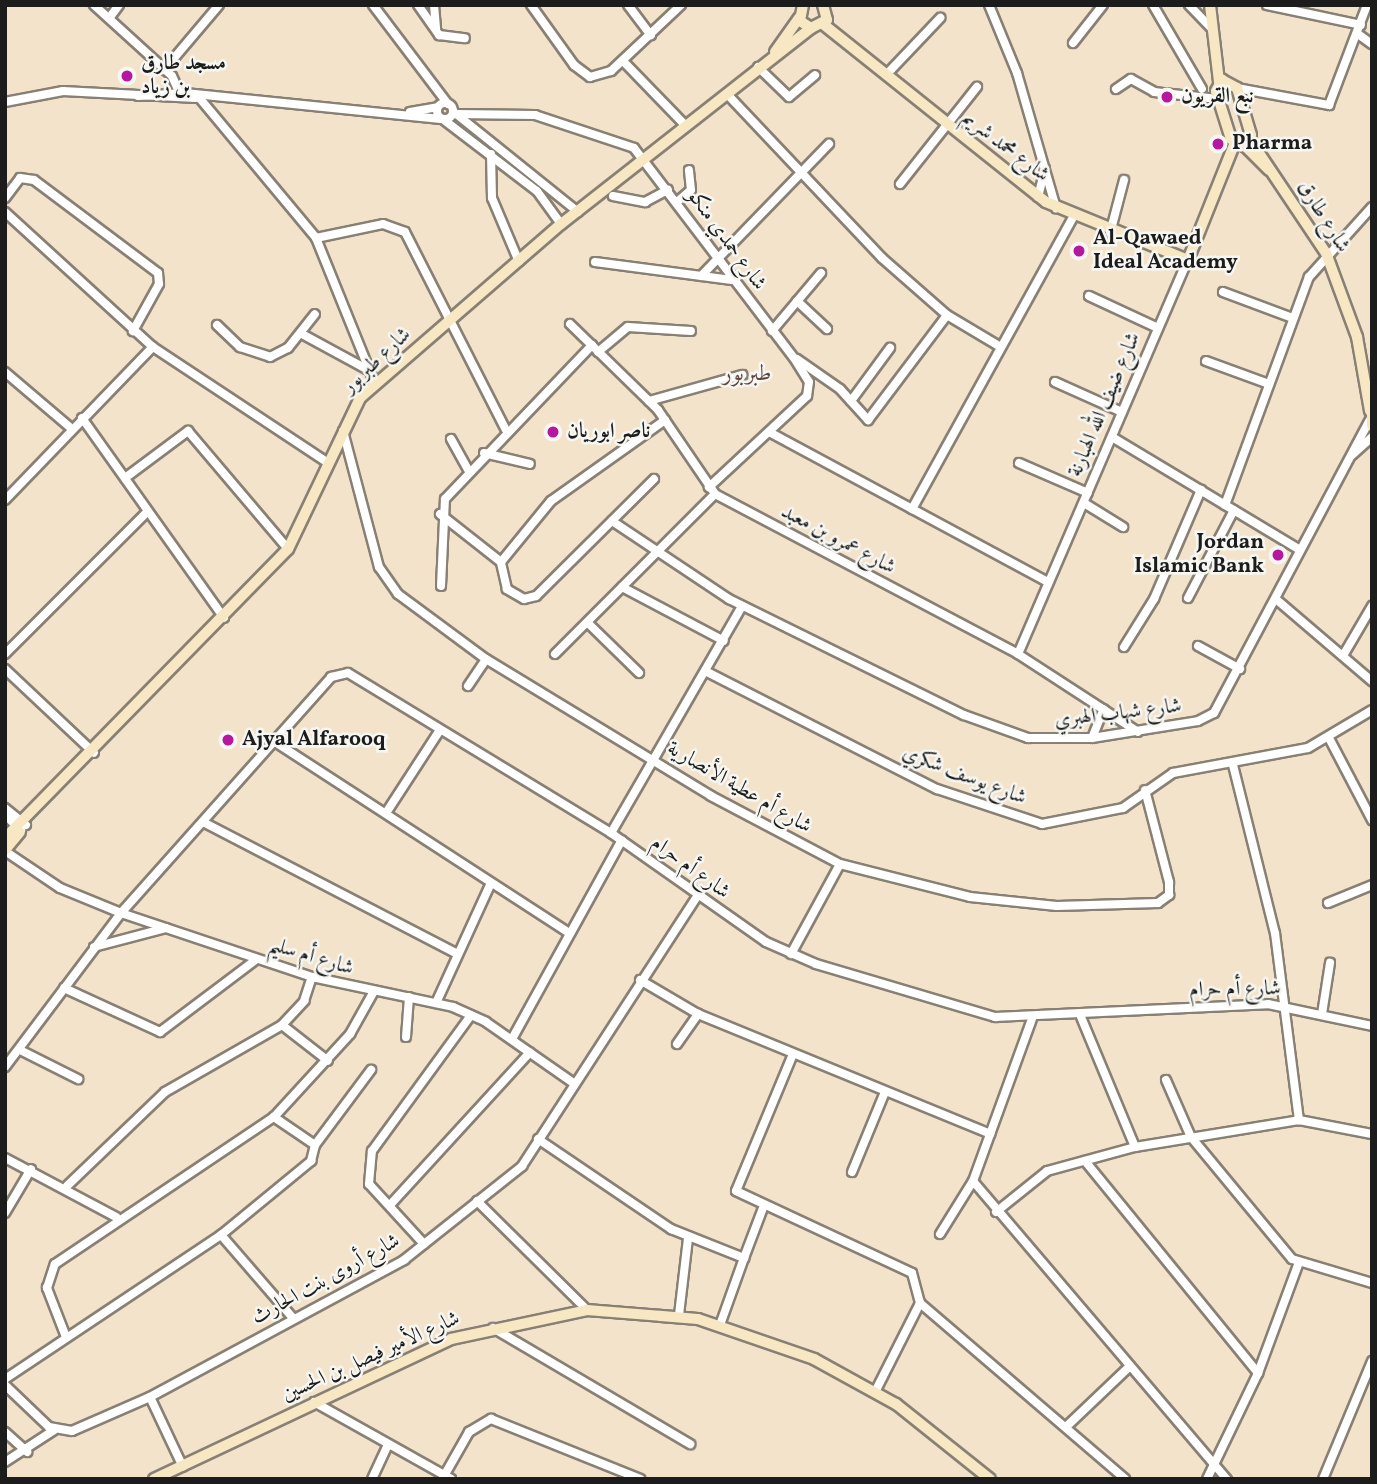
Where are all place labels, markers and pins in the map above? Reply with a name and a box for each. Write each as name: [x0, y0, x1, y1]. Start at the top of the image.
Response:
place label: مسجد طارق بن زياد: [141, 51, 226, 101]
marker: مسجد طارق بن زياد: [119, 68, 135, 84]
place label: نبع القريون: [1181, 84, 1254, 110]
marker: نبع القريون: [1159, 89, 1175, 105]
place label: Pharma: [1232, 131, 1312, 157]
marker: Pharma: [1210, 136, 1226, 152]
place label: Al-Qawaed Ideal Academy: [1093, 226, 1238, 276]
marker: Al-Qawaed Ideal Academy: [1071, 243, 1087, 259]
place label: ناصر ابوريان: [567, 419, 650, 445]
marker: ناصر ابوريان: [545, 424, 561, 440]
place label: Jordan Islamic Bank: [1134, 530, 1264, 580]
marker: Jordan Islamic Bank: [1270, 547, 1286, 563]
place label: Ajyal Alfarooq: [242, 727, 386, 753]
marker: Ajyal Alfarooq: [220, 732, 236, 748]

